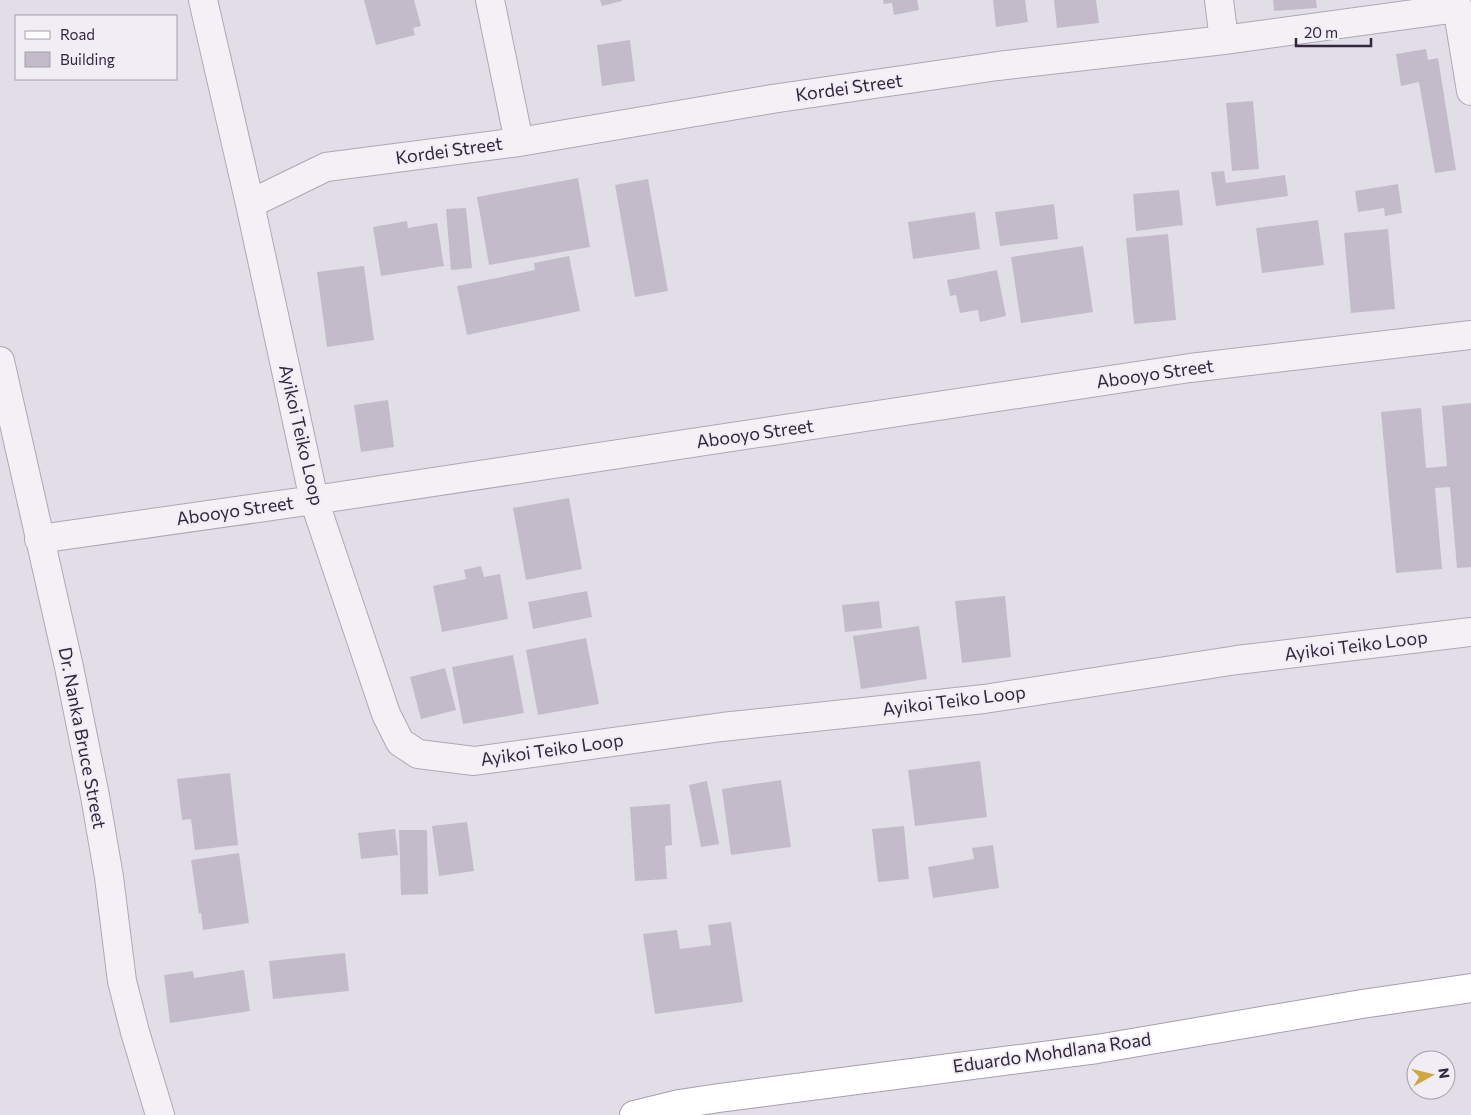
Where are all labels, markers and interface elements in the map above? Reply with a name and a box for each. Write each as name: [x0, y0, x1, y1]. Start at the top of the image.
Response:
legend: [15, 15, 178, 80]
scale bar: [1296, 15, 1371, 47]
text: 20 m: [1304, 23, 1338, 41]
text: Road: [60, 25, 95, 43]
text: Building: [60, 50, 115, 68]
street label: Kordei Street: [794, 69, 904, 105]
street label: Kordei Street: [394, 132, 504, 168]
street label: Abooyo Street: [1095, 354, 1215, 392]
street label: Ayikoi Teiko Loop: [275, 362, 329, 507]
street label: Abooyo Street: [695, 414, 815, 452]
street label: Abooyo Street: [175, 491, 295, 529]
street label: Ayikoi Teiko Loop: [1283, 625, 1429, 665]
street label: Dr. Nanka Bruce Street: [55, 645, 111, 831]
street label: Ayikoi Teiko Loop: [881, 680, 1027, 720]
street label: Ayikoi Teiko Loop: [479, 728, 625, 770]
street label: Eduardo Mohdlana Road: [951, 1027, 1152, 1077]
north arrow: [1406, 1050, 1456, 1100]
text: N: [1435, 1067, 1454, 1080]

